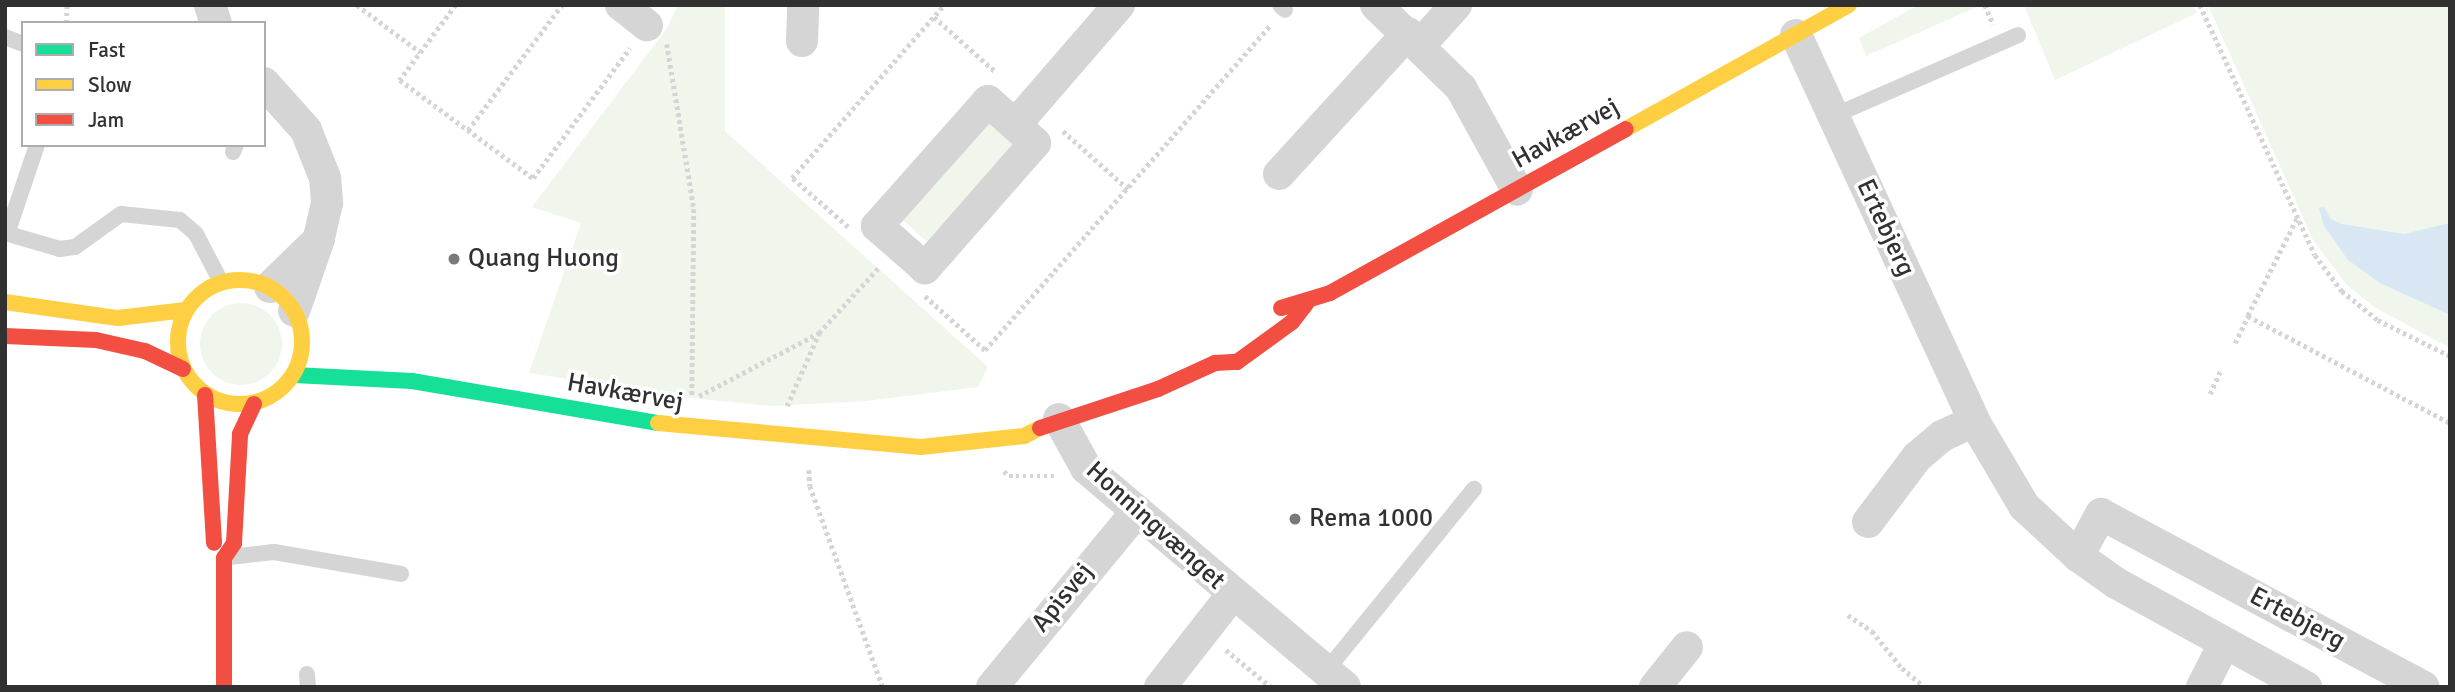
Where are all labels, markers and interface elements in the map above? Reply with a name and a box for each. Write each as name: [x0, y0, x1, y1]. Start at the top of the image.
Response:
legend: [21, 21, 266, 147]
text: Fast: [88, 37, 125, 63]
text: Slow: [88, 72, 132, 98]
street label: Havkærvej: [1507, 92, 1625, 176]
text: Jam: [88, 107, 124, 133]
street label: Ertebjerg: [1849, 174, 1921, 282]
place label: Quang Huong: [468, 243, 619, 275]
marker: Quang Huong: [446, 251, 462, 267]
street label: Havkærvej: [564, 367, 686, 419]
street label: Honningvænget: [1079, 455, 1231, 597]
place label: Rema 1000: [1309, 503, 1433, 535]
marker: Rema 1000: [1287, 511, 1303, 527]
street label: Apisvej: [1026, 557, 1100, 639]
street label: Ertebjerg: [2244, 581, 2350, 657]

